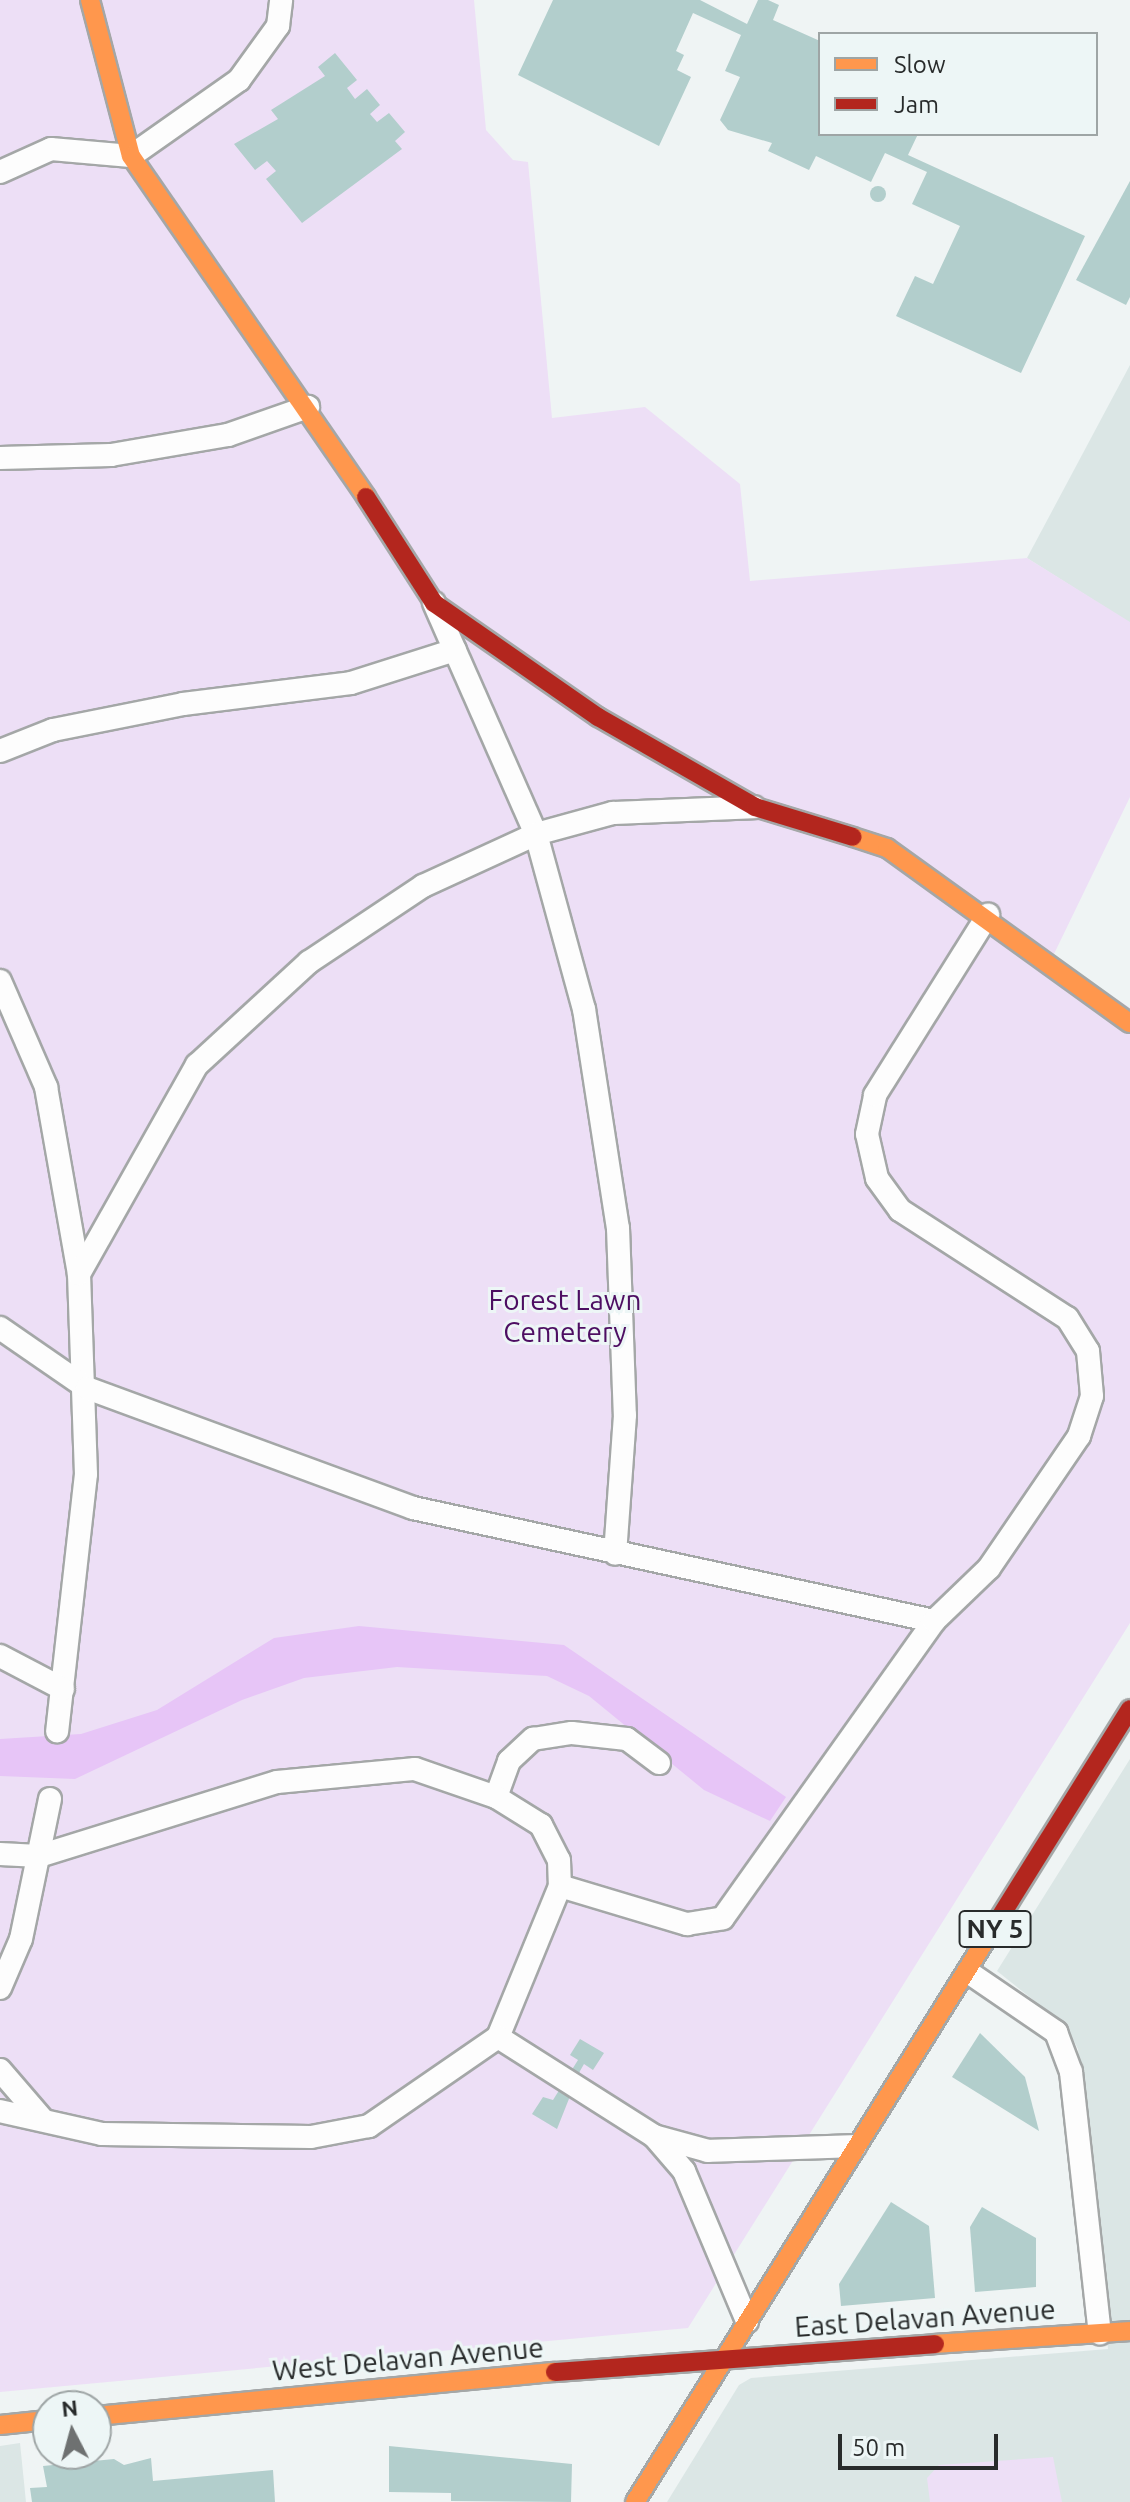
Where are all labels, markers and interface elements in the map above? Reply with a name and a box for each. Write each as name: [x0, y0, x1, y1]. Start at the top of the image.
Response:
legend: [818, 32, 1098, 136]
text: Slow: [894, 51, 946, 78]
text: Jam: [894, 91, 939, 118]
park label: Forest Lawn Cemetery: [488, 1283, 642, 1349]
road number: NY 5: [957, 1907, 1033, 1951]
street label: East Delavan Avenue: [793, 2292, 1057, 2344]
street label: West Delavan Avenue: [271, 2330, 545, 2388]
north arrow: [32, 2390, 112, 2470]
text: N: [60, 2394, 79, 2421]
scale bar: [842, 2418, 1002, 2468]
text: 50 m: [852, 2434, 905, 2461]

